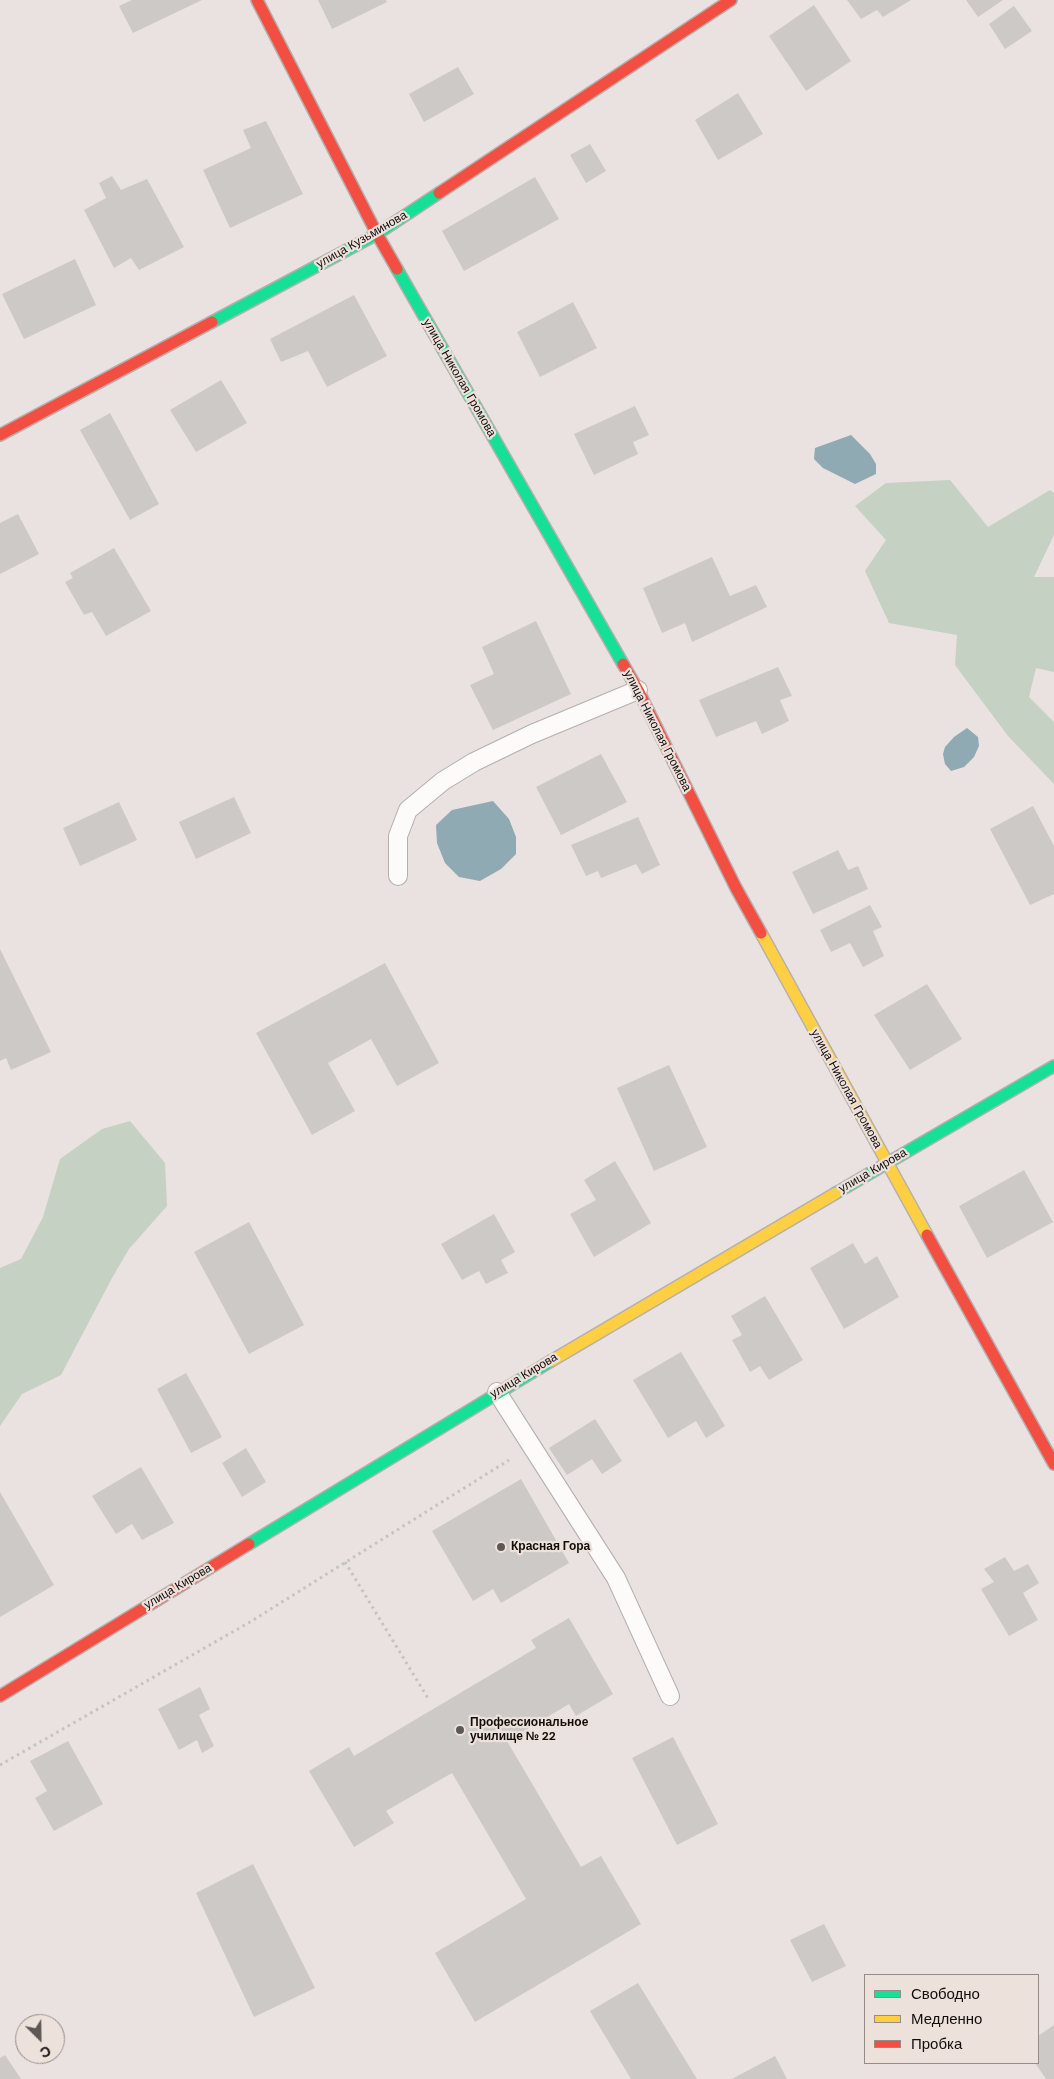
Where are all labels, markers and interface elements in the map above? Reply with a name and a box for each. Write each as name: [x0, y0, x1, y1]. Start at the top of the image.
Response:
street label: улица Кузьминова: [314, 208, 410, 272]
street label: улица Николая Громова: [419, 316, 499, 440]
street label: улица Николая Громова: [620, 668, 694, 794]
street label: улица Николая Громова: [807, 1027, 885, 1151]
street label: улица Кирова: [836, 1146, 910, 1196]
street label: улица Кирова: [488, 1350, 560, 1402]
place label: Красная Гора: [511, 1540, 590, 1554]
marker: Красная Гора: [495, 1541, 507, 1553]
street label: улица Кирова: [142, 1561, 214, 1613]
place label: Профессиональное училище № 22: [470, 1716, 588, 1744]
marker: Профессиональное училище № 22: [454, 1724, 466, 1736]
legend: [864, 1974, 1039, 2064]
text: Свободно: [911, 1984, 980, 2004]
text: Медленно: [911, 2009, 982, 2029]
north arrow: [15, 2014, 65, 2064]
text: Пробка: [911, 2034, 962, 2054]
text: С: [37, 2042, 54, 2062]

